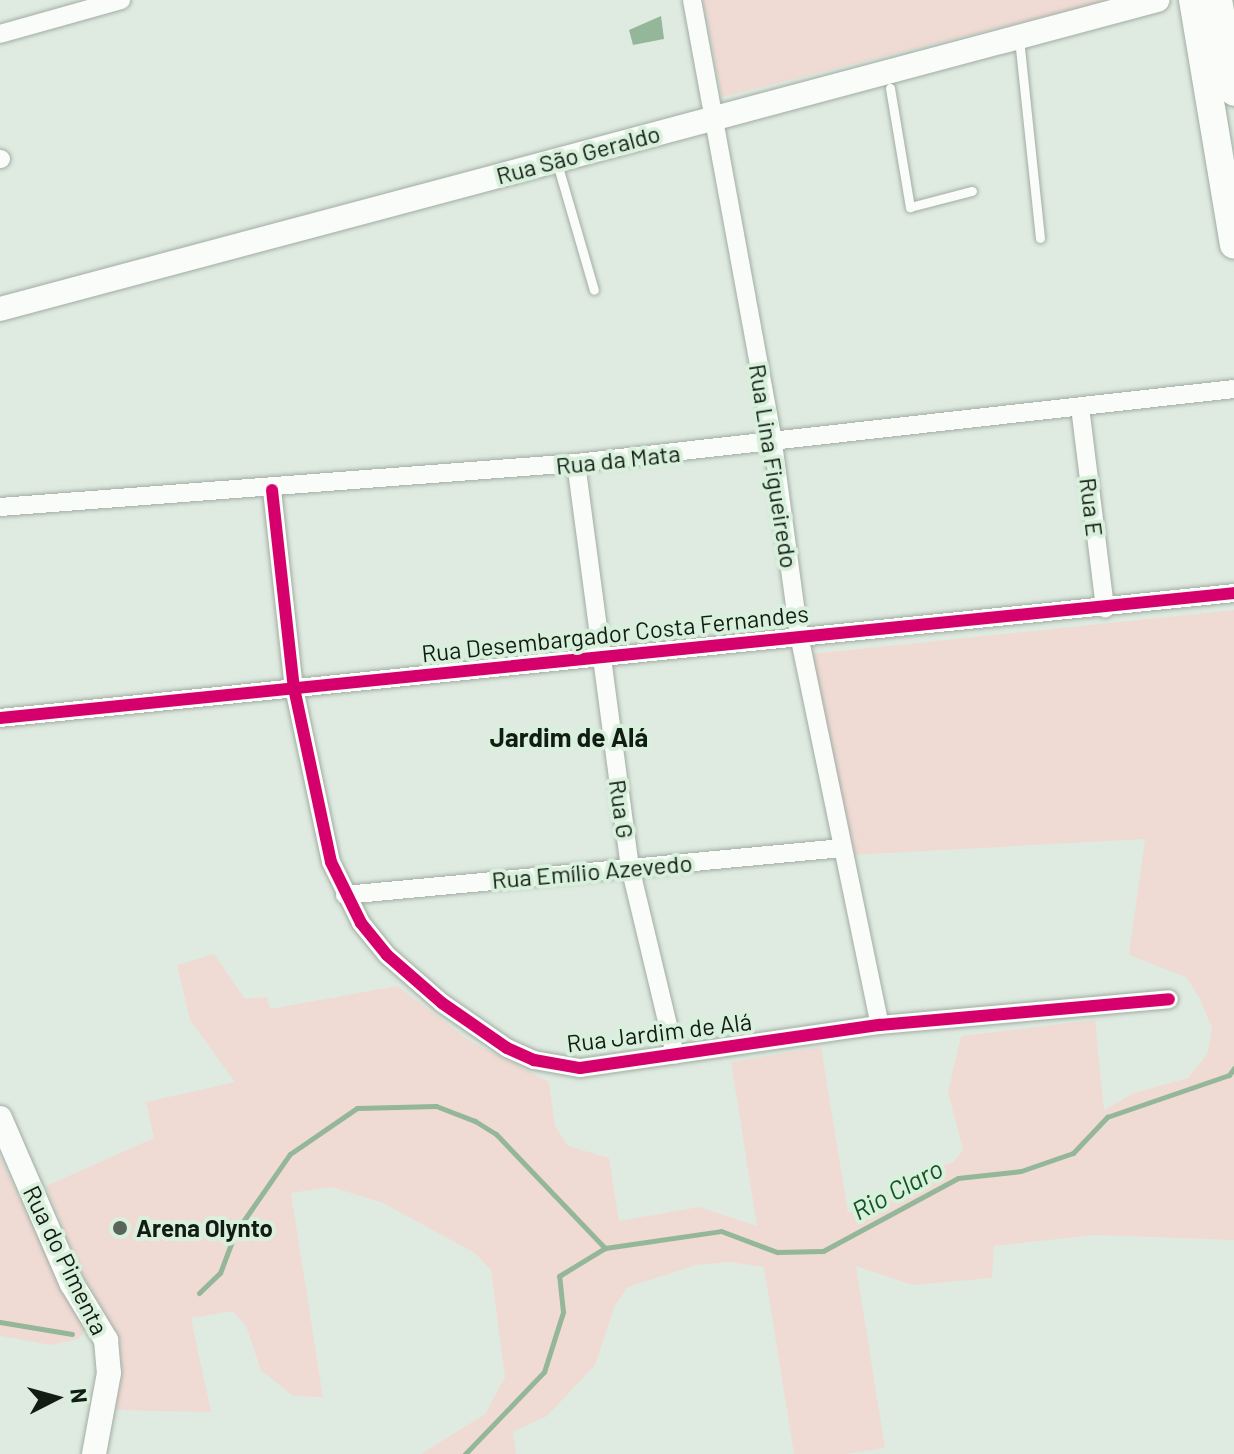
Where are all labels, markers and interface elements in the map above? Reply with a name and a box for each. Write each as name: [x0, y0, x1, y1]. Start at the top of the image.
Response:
street label: Rua São Geraldo: [493, 118, 663, 190]
street label: Rua Lina Figueiredo: [744, 362, 804, 570]
street label: Rua da Mata: [554, 438, 682, 480]
street label: Rua E: [1074, 476, 1110, 538]
street label: Rua Desembargador Costa Fernandes: [420, 598, 810, 668]
district label: Jardim de Alá: [490, 721, 648, 753]
street label: Rua G: [604, 778, 640, 840]
street label: Rua Emílio Azevedo: [490, 848, 694, 894]
street label: Rua Jardim de Alá: [565, 1006, 753, 1058]
water label: Rio Claro: [846, 1152, 948, 1226]
street label: Rua do Pimenta: [17, 1181, 115, 1339]
place label: Arena Olynto: [136, 1214, 273, 1242]
marker: Arena Olynto: [111, 1219, 129, 1237]
north arrow: [16, 1358, 96, 1438]
text: N: [66, 1387, 94, 1404]

